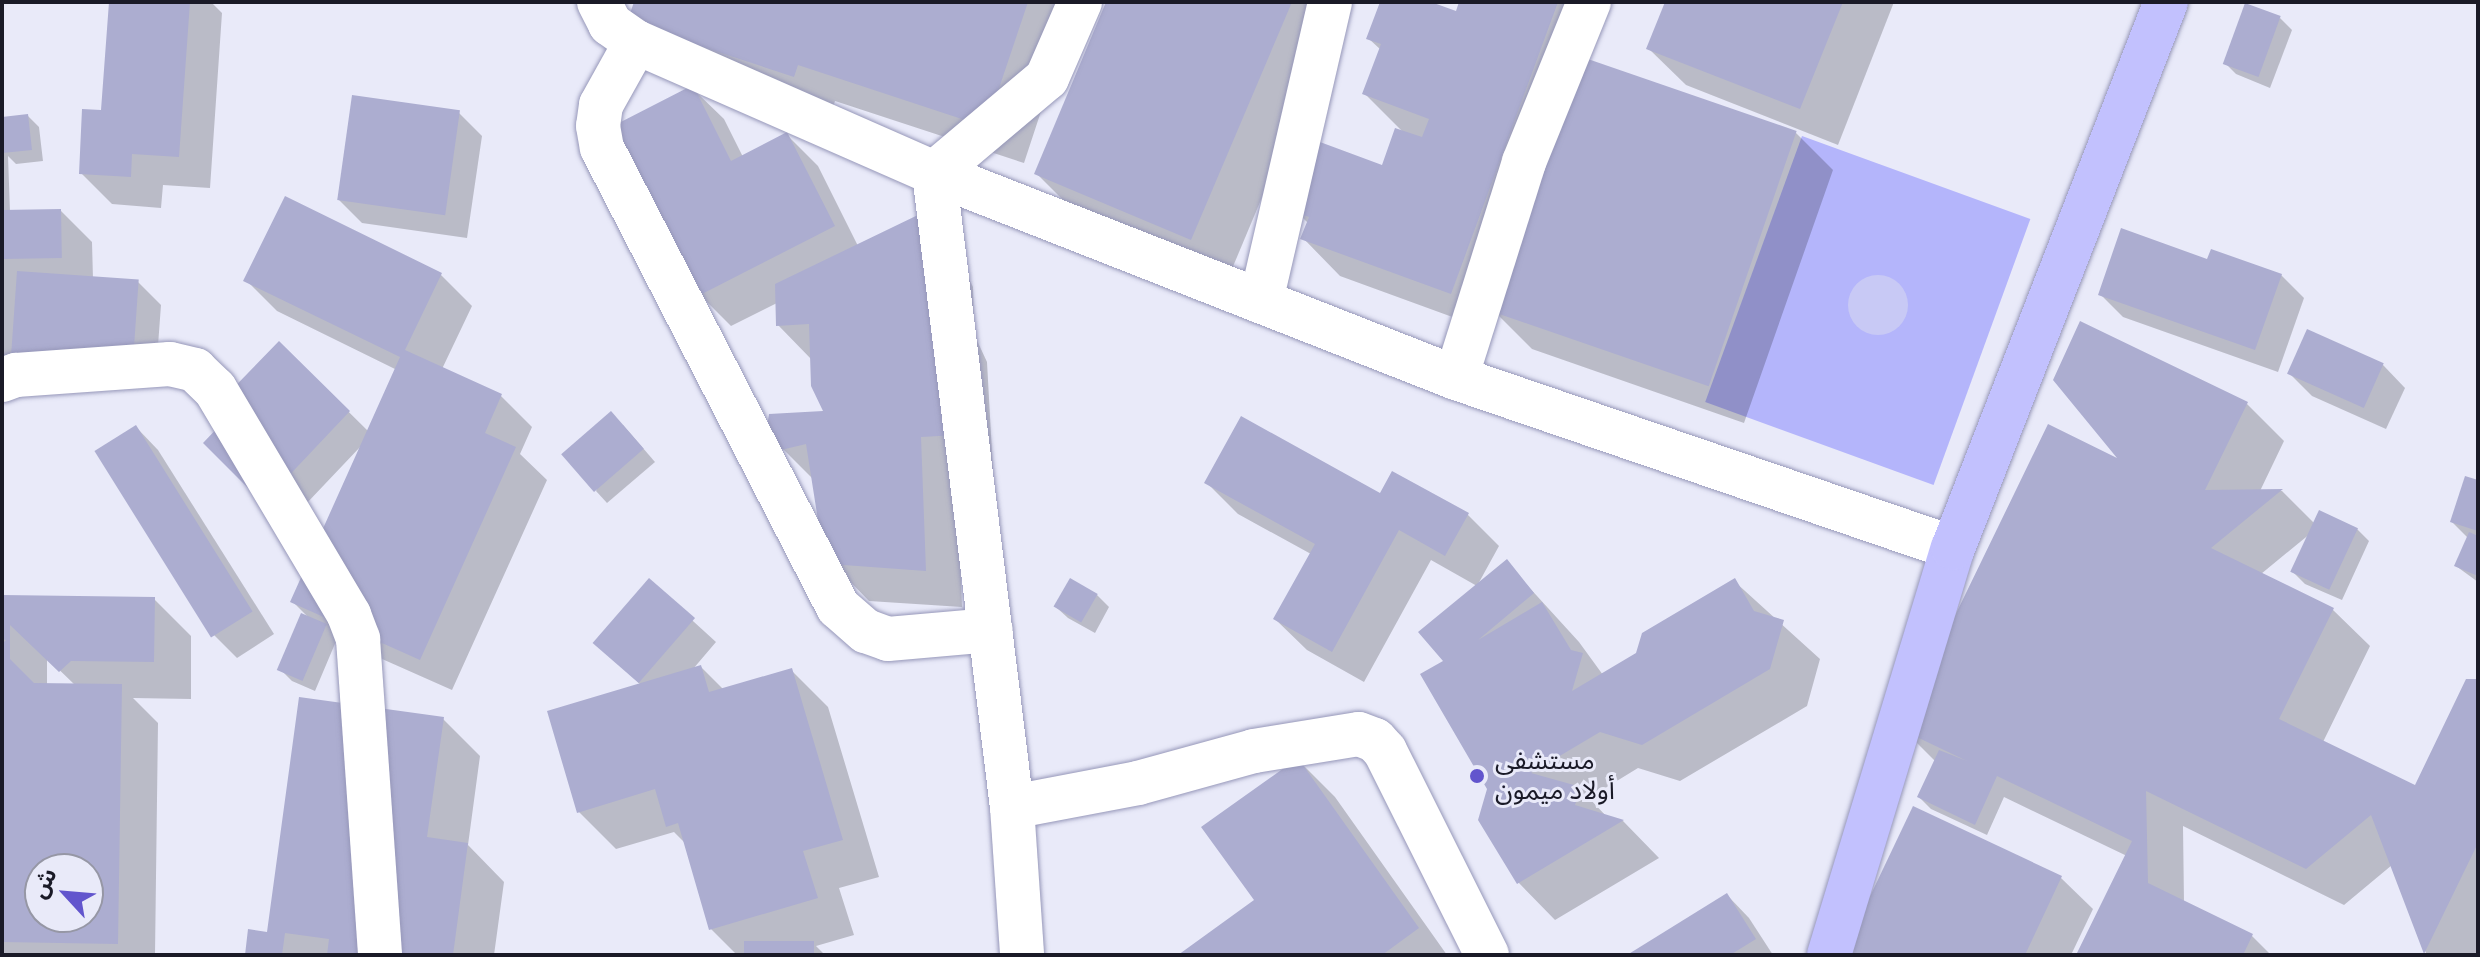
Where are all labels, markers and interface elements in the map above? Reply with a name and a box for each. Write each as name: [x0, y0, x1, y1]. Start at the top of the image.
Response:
place label: مستشفى أولاد ميمون: [1495, 745, 1615, 806]
marker: مستشفى أولاد ميمون: [1466, 765, 1488, 787]
north arrow: [24, 853, 104, 933]
text: ش: [25, 864, 63, 903]

